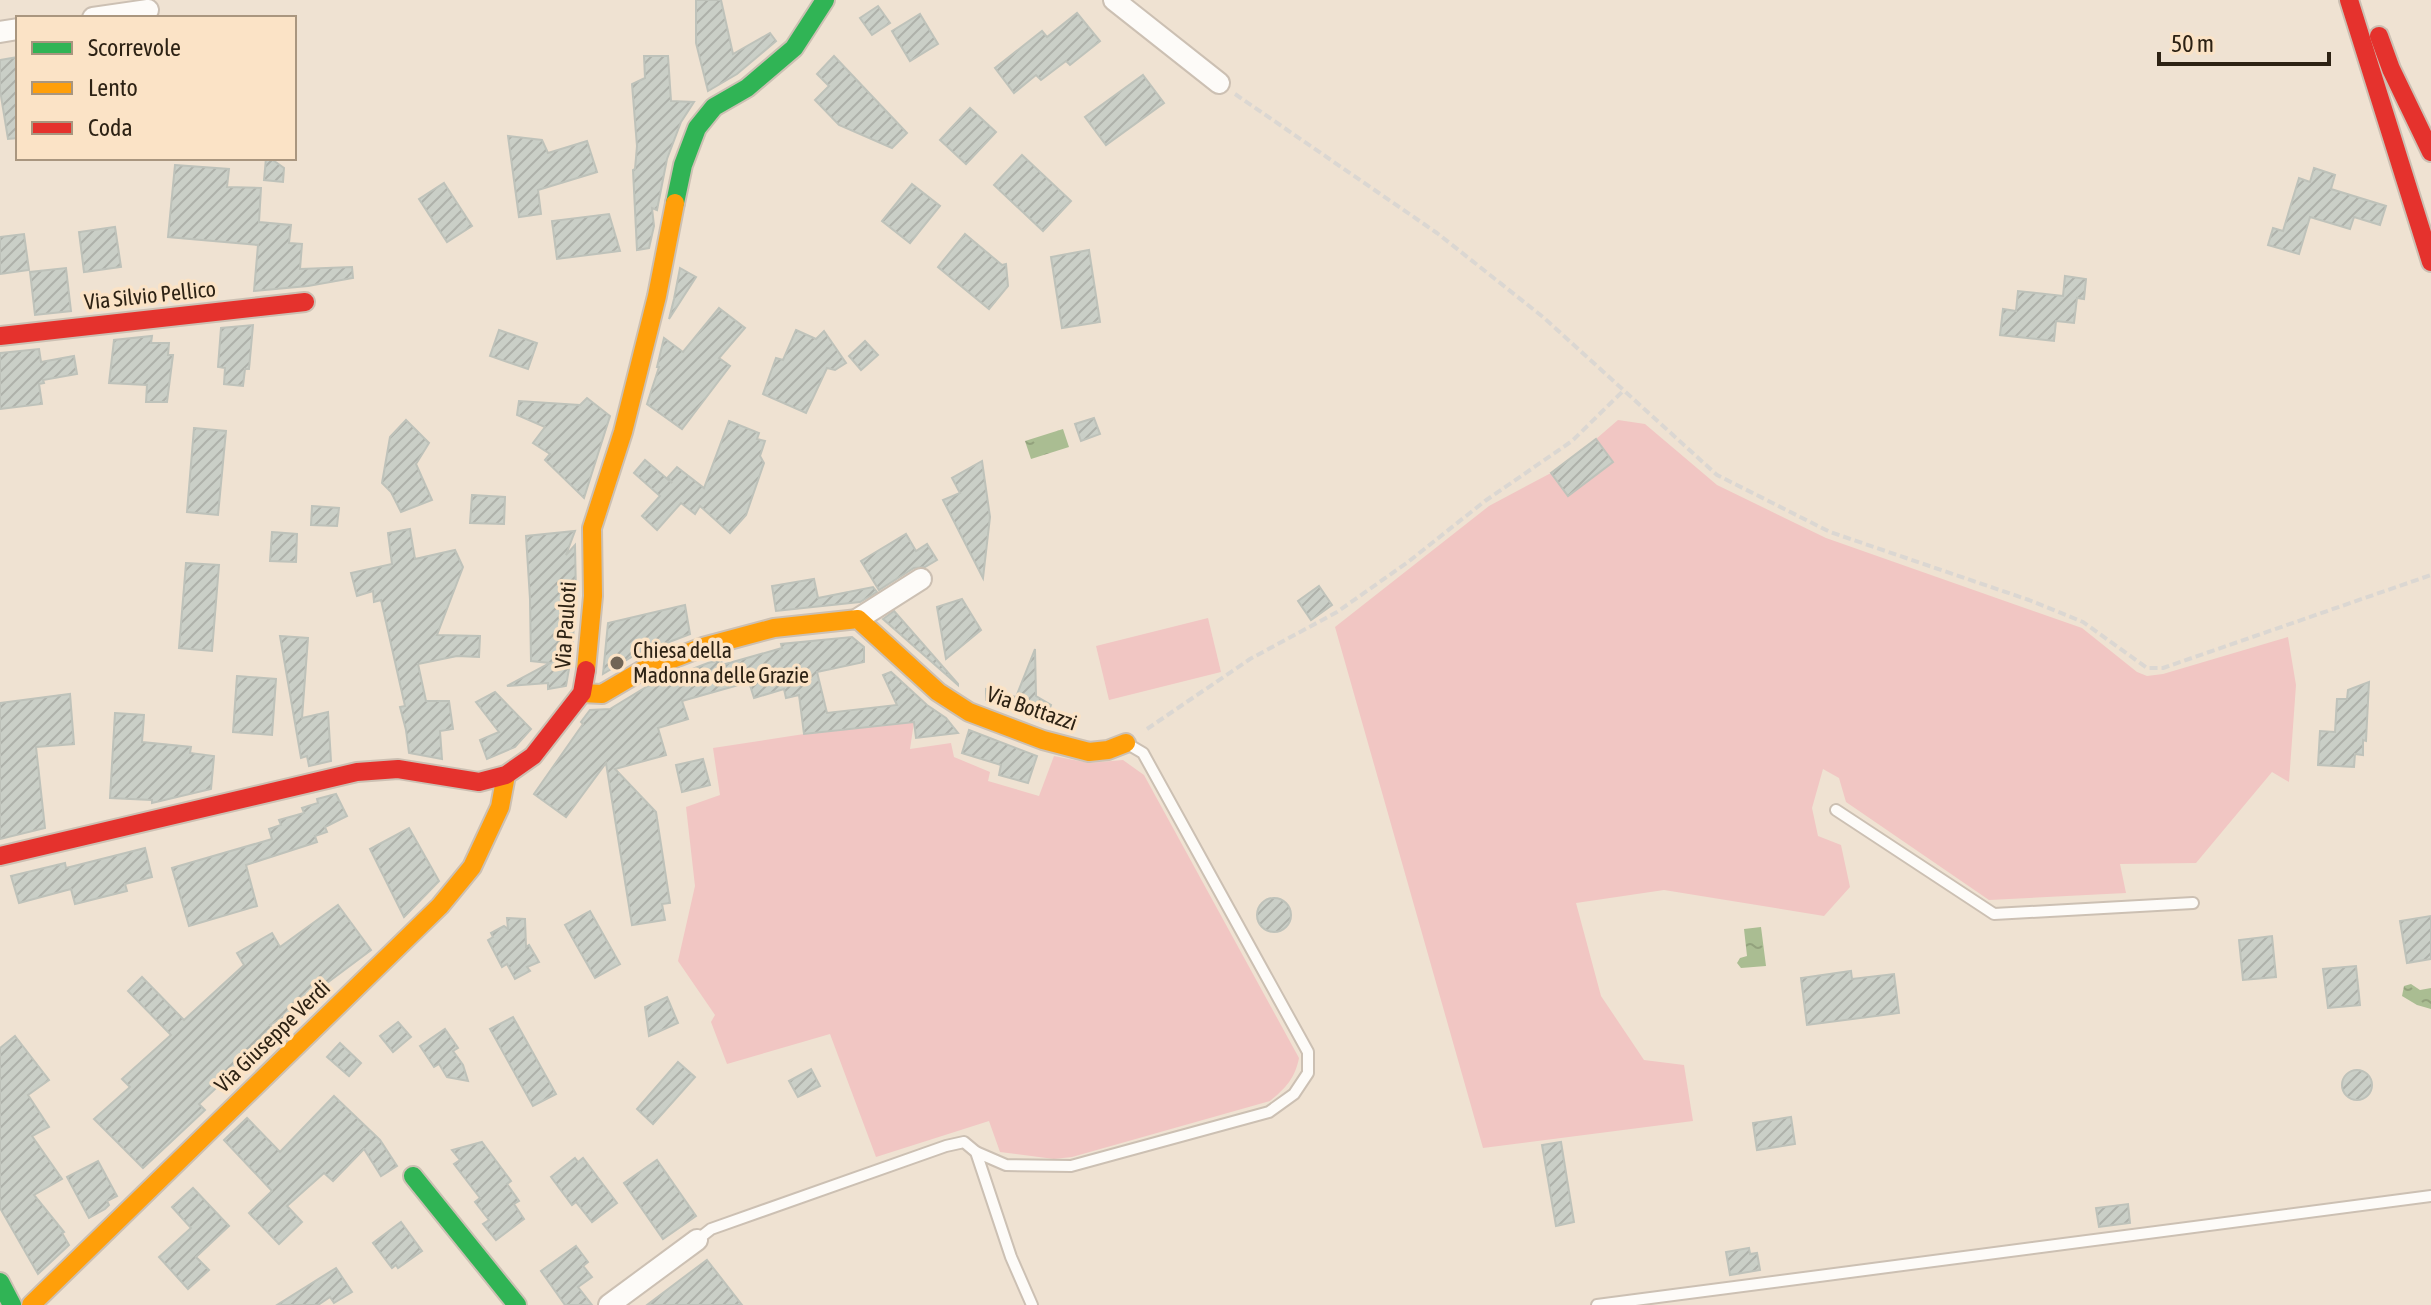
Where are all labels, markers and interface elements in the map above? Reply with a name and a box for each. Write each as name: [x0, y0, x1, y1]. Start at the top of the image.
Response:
legend: [16, 16, 296, 160]
scale bar: [2159, 16, 2329, 66]
text: 50 m: [2171, 30, 2214, 57]
text: Scorrevole: [88, 34, 181, 61]
text: Lento: [88, 74, 138, 101]
text: Coda: [88, 114, 133, 141]
street label: Via Silvio Pellico: [83, 275, 217, 315]
street label: Via Pauloti: [549, 580, 581, 670]
place label: Chiesa della Madonna delle Grazie: [633, 637, 809, 688]
marker: Chiesa della Madonna delle Grazie: [608, 654, 626, 672]
street label: Via Bottazzi: [983, 680, 1081, 736]
street label: Via Giuseppe Verdi: [209, 975, 335, 1097]

